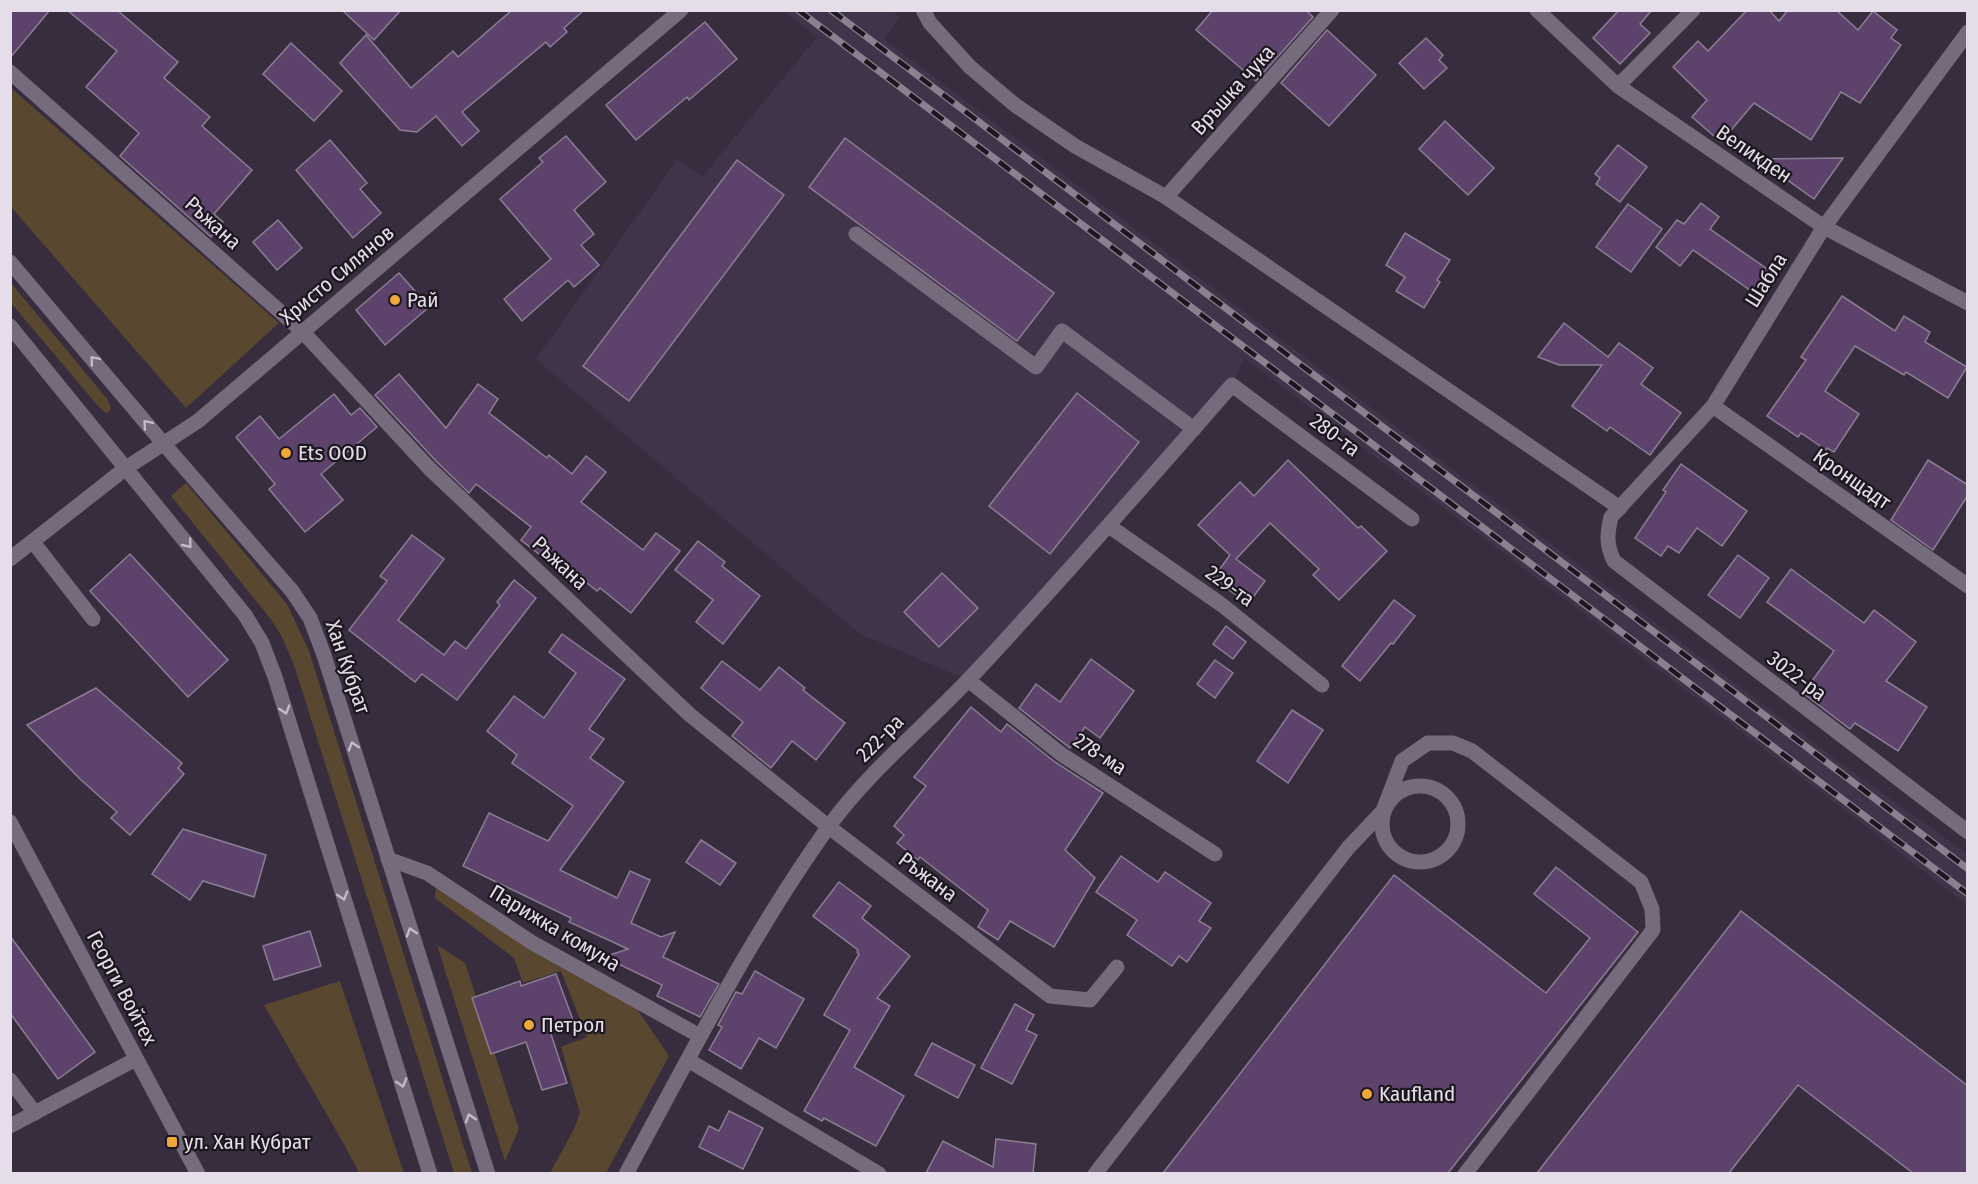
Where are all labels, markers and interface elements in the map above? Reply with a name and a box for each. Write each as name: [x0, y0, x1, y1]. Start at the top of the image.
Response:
street label: Връшка чука: [1186, 39, 1280, 141]
street label: Великден: [1711, 119, 1797, 189]
street label: Ръжана: [179, 191, 247, 255]
street label: Христо Силянов: [275, 220, 399, 330]
street label: Шабла: [1739, 248, 1793, 312]
place label: Рай: [407, 287, 438, 313]
marker: Рай: [388, 293, 402, 307]
one-way arrow: [90, 356, 101, 367]
street label: 280-та: [1305, 408, 1365, 462]
one-way arrow: [144, 420, 155, 431]
place label: Ets OOD: [298, 440, 367, 466]
street label: Кронщадт: [1808, 443, 1896, 515]
marker: Ets OOD: [279, 446, 293, 460]
street label: Ръжана: [527, 531, 593, 595]
one-way arrow: [181, 537, 192, 548]
street label: 229-та: [1201, 560, 1259, 612]
street label: Хан Кубрат: [320, 617, 376, 718]
street label: 3022-ра: [1762, 645, 1832, 707]
one-way arrow: [278, 704, 291, 715]
street label: 222-ра: [851, 709, 909, 767]
street label: 278-ма: [1068, 727, 1132, 781]
one-way arrow: [348, 741, 360, 752]
street label: Ръжана: [893, 846, 963, 908]
street label: Парижка комуна: [485, 879, 625, 977]
one-way arrow: [336, 890, 349, 901]
street label: Георги Войтех: [81, 926, 163, 1050]
one-way arrow: [406, 927, 418, 938]
place label: Петрол: [541, 1012, 605, 1038]
marker: Петрол: [522, 1018, 536, 1032]
one-way arrow: [395, 1077, 407, 1088]
place label: Kaufland: [1379, 1081, 1455, 1107]
marker: Kaufland: [1360, 1087, 1374, 1101]
one-way arrow: [465, 1113, 477, 1124]
place label: ул. Хан Кубрат: [184, 1129, 311, 1155]
marker: ул. Хан Кубрат: [165, 1135, 179, 1149]

